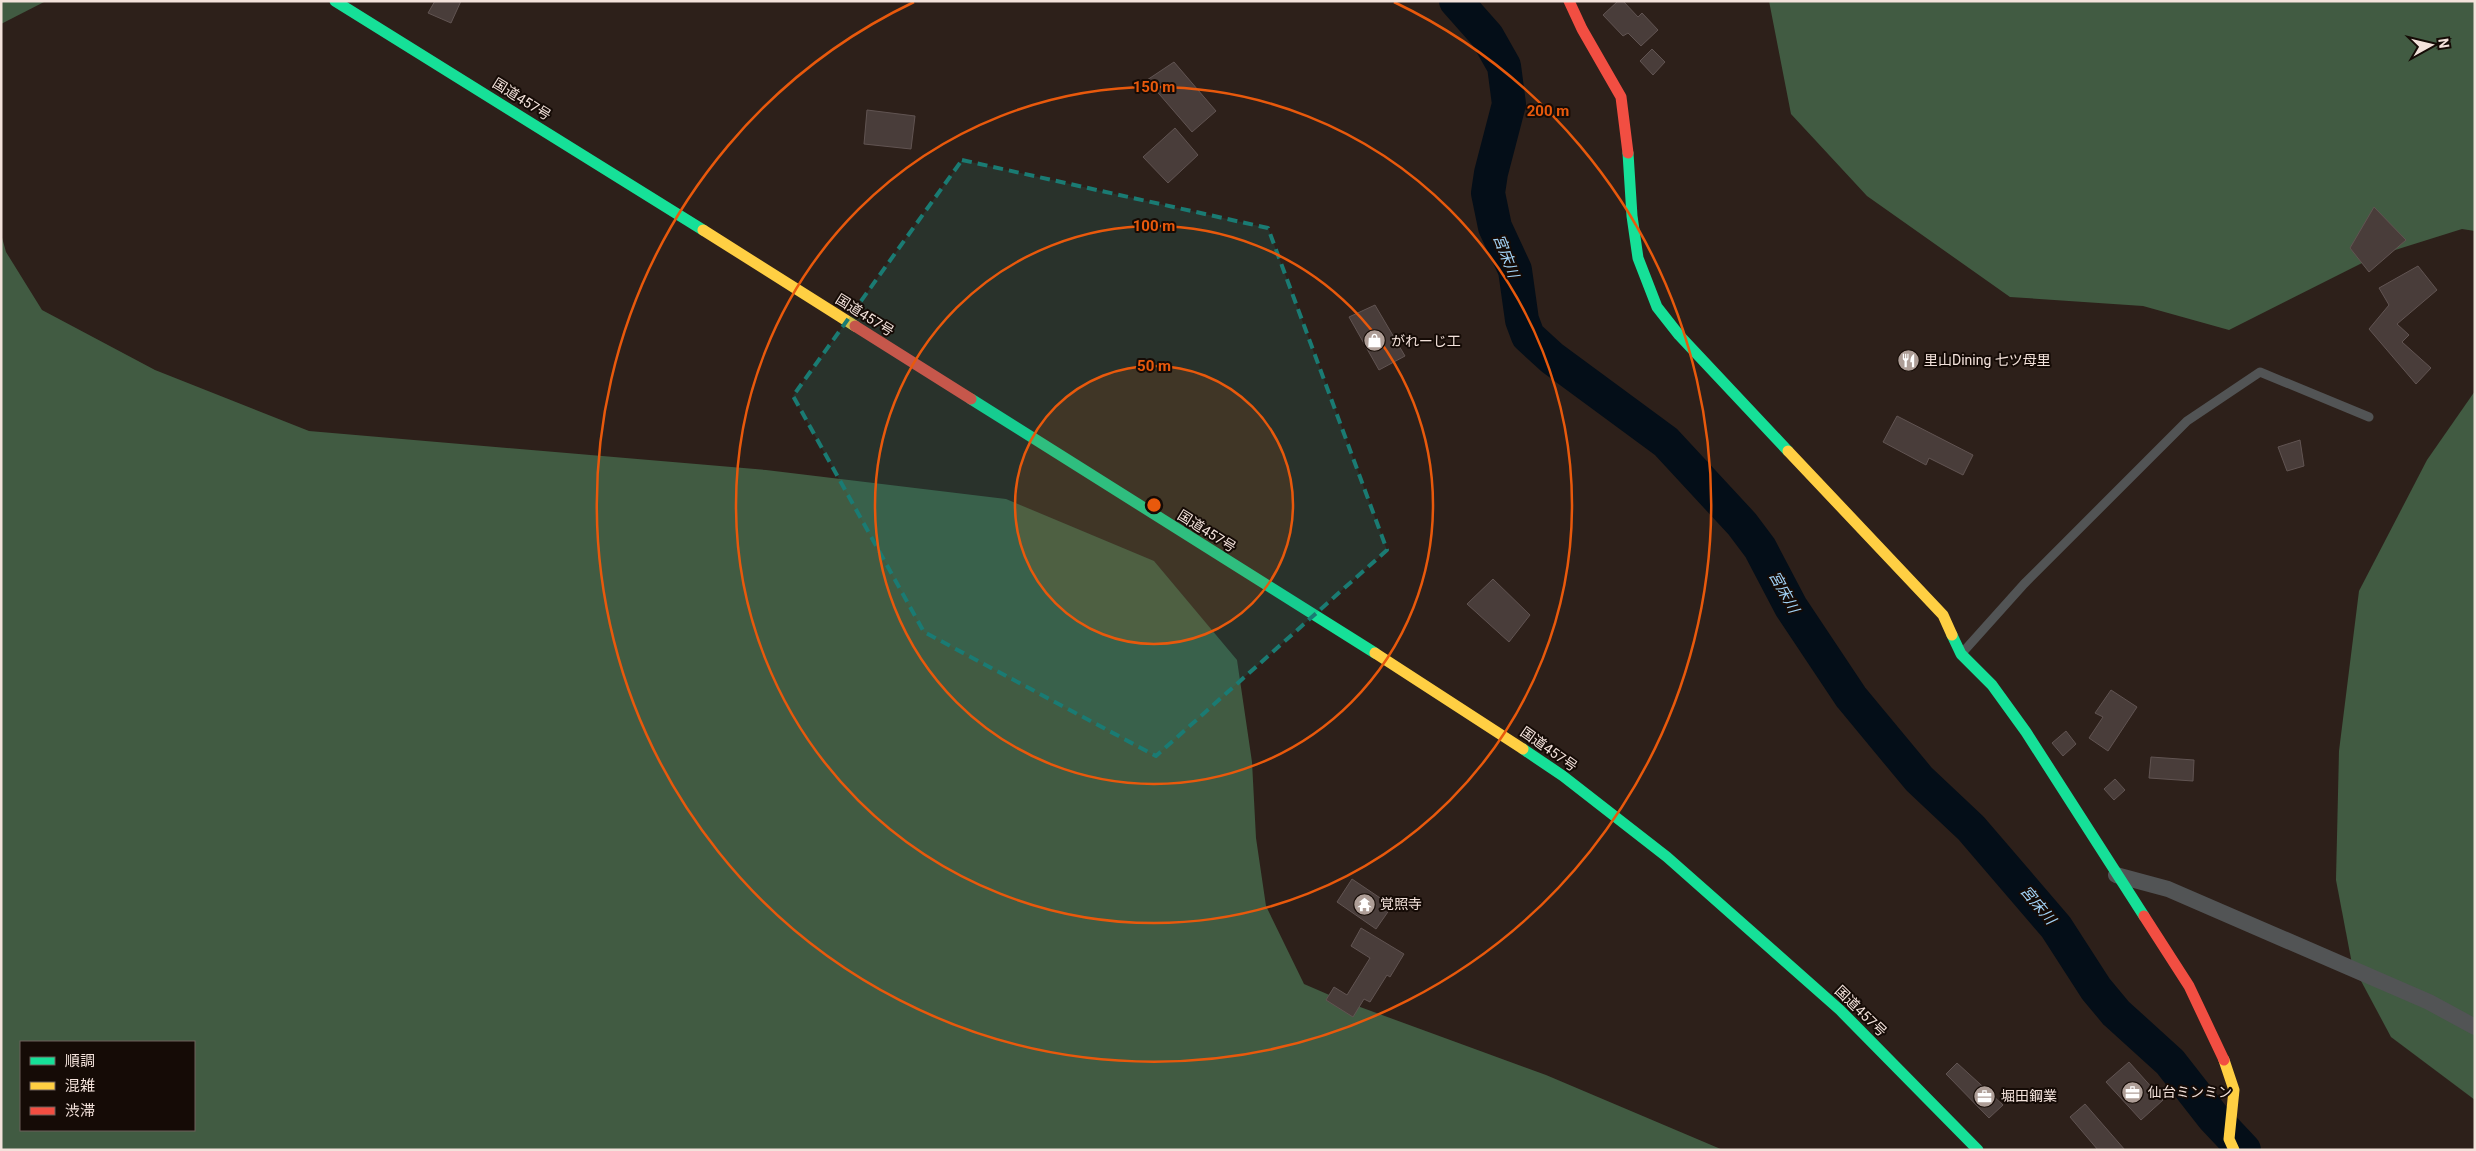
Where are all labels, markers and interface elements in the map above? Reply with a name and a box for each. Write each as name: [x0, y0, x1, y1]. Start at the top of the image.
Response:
north arrow: [2406, 20, 2456, 70]
text: N: [2435, 37, 2452, 49]
street label: 国道457号: [490, 75, 554, 123]
text: 150 m: [1133, 78, 1175, 96]
text: 200 m: [1527, 102, 1569, 120]
text: 100 m: [1133, 217, 1175, 235]
water label: 宮床川: [1490, 232, 1523, 282]
street label: 国道457号: [833, 291, 897, 339]
shop icon: がれーじ工: [1363, 329, 1387, 353]
place label: がれーじ工: [1391, 333, 1461, 349]
restaurant icon: 里山Dining 七ツ母里: [1896, 348, 1920, 372]
place label: 里山Dining 七ツ母里: [1924, 352, 2051, 368]
text: 50 m: [1137, 357, 1171, 375]
centre of rings: [1145, 496, 1163, 514]
street label: 国道457号: [1175, 507, 1239, 555]
water label: 宮床川: [1765, 568, 1804, 618]
street label: 国道457号: [1518, 724, 1580, 774]
water label: 宮床川: [2017, 882, 2061, 930]
temple icon: 覚照寺: [1352, 892, 1376, 916]
place label: 覚照寺: [1380, 896, 1422, 912]
street label: 国道457号: [1832, 982, 1890, 1040]
legend: [20, 1041, 195, 1131]
text: 順調: [65, 1052, 95, 1070]
text: 混雑: [65, 1077, 95, 1095]
office icon: 仙台ミンミン: [2120, 1080, 2144, 1104]
office icon: 堀田鋼業: [1973, 1084, 1997, 1108]
place label: 仙台ミンミン: [2148, 1084, 2232, 1100]
place label: 堀田鋼業: [2001, 1088, 2057, 1104]
text: 渋滞: [65, 1102, 95, 1120]

